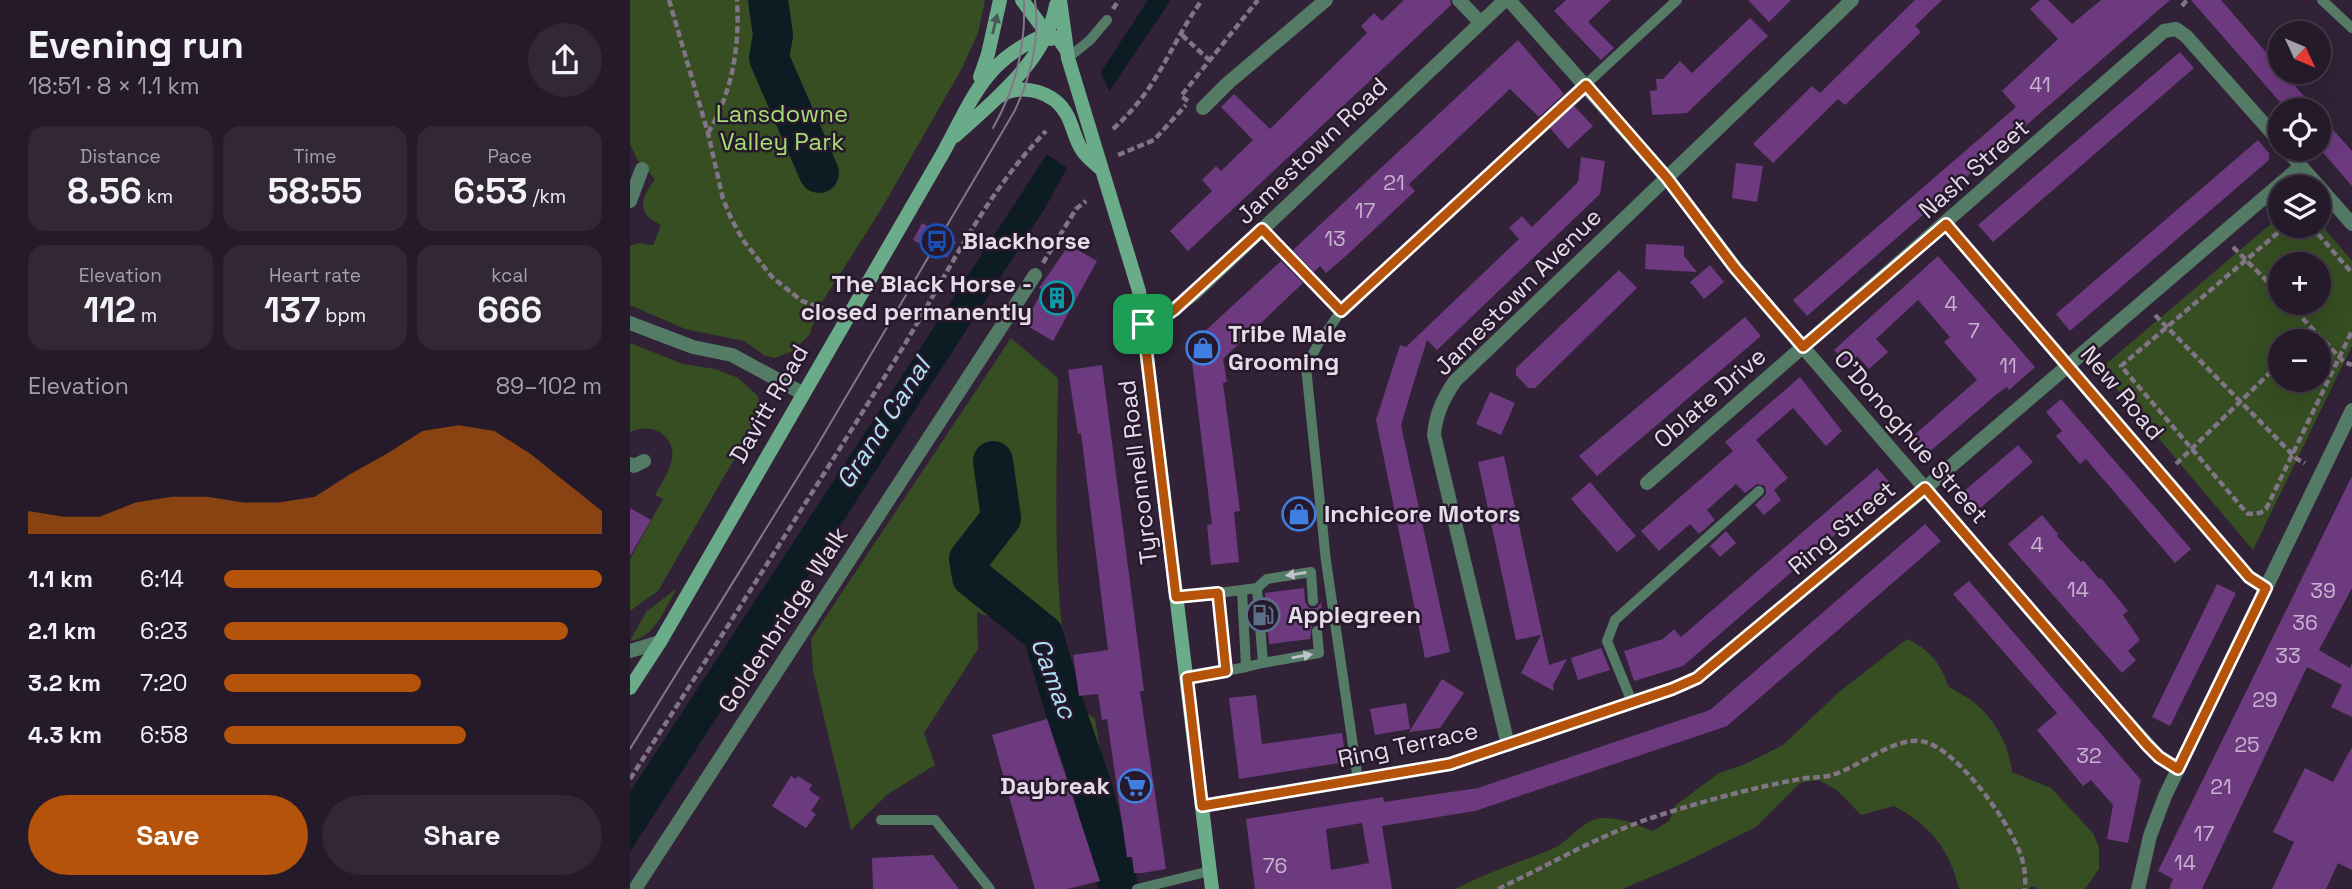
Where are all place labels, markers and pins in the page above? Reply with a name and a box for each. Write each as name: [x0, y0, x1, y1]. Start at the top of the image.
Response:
bus stop icon: Blackhorse: [918, 222, 956, 260]
place label: Blackhorse: [962, 225, 1091, 256]
place label: The Black Horse - closed permanently: [801, 268, 1032, 327]
building icon: The Black Horse - closed permanently: [1038, 279, 1076, 317]
pin: [1113, 294, 1173, 354]
place label: Tribe Male Grooming: [1228, 318, 1347, 377]
shop icon: Tribe Male Grooming: [1184, 329, 1222, 367]
shop icon: Inchicore Motors: [1280, 495, 1318, 533]
place label: Inchicore Motors: [1324, 498, 1521, 529]
fuel station icon: Applegreen: [1244, 596, 1282, 634]
place label: Applegreen: [1288, 599, 1421, 630]
supermarket icon: Daybreak: [1116, 767, 1154, 805]
place label: Daybreak: [1000, 770, 1110, 801]

